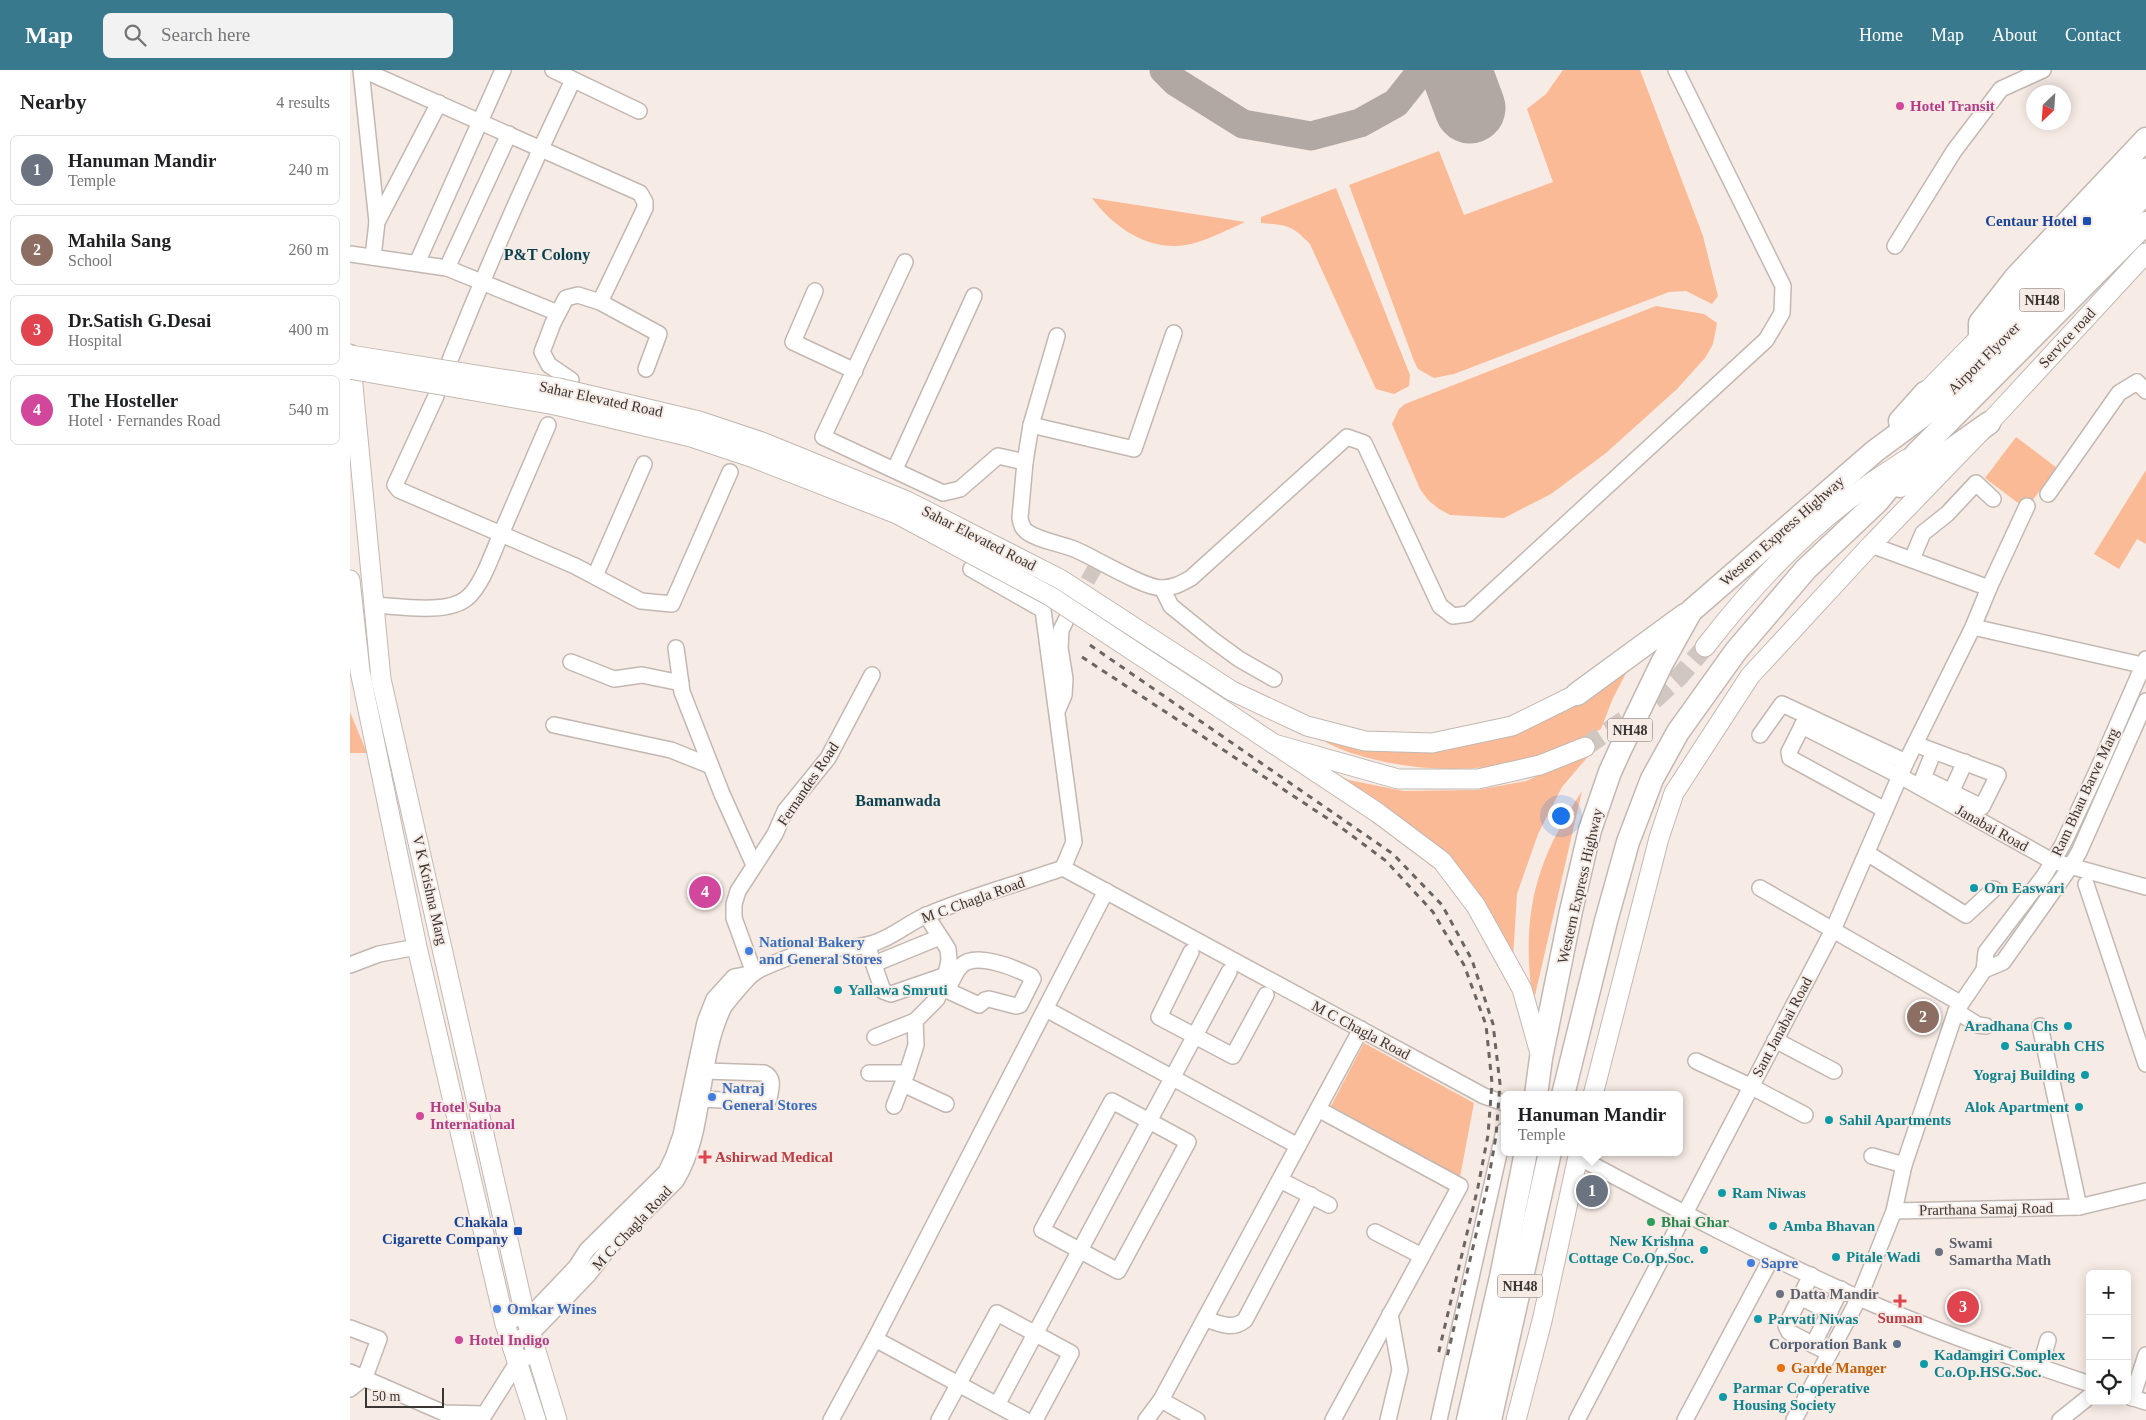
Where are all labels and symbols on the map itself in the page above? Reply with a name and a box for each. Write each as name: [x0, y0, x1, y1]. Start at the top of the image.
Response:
north arrow: [2026, 85, 2071, 130]
place label: Hotel Transit: [1910, 98, 1995, 114]
marker: Hotel Transit: [1894, 100, 1906, 112]
place label: Centaur Hotel: [1985, 213, 2077, 229]
marker: Centaur Hotel: [2081, 215, 2093, 227]
district label: P&T Colony: [504, 246, 590, 264]
road number: NH48: [2020, 288, 2064, 312]
street label: Service road: [2035, 305, 2099, 371]
street label: Airport Flyover: [1945, 319, 2023, 397]
street label: Sahar Elevated Road: [538, 378, 665, 420]
street label: Western Express Highway: [1717, 473, 1848, 589]
street label: Sahar Elevated Road: [919, 502, 1039, 574]
road number: NH48: [1608, 718, 1652, 742]
street label: Ram Bhau Barve Marg: [2048, 725, 2122, 858]
street label: Fernandes Road: [774, 739, 842, 829]
district label: Bamanwada: [855, 792, 941, 809]
street label: Janabai Road: [1953, 802, 2031, 855]
your location: [1548, 803, 1574, 829]
street label: Western Express Highway: [1554, 806, 1606, 965]
street label: V K Krishna Marg: [410, 833, 451, 947]
pin: 4: [689, 873, 721, 911]
street label: M C Chagla Road: [919, 874, 1027, 926]
place label: Om Easwari: [1984, 880, 2064, 896]
marker: Om Easwari: [1968, 882, 1980, 894]
place label: National Bakery and General Stores: [759, 934, 882, 967]
marker: National Bakery and General Stores: [743, 945, 755, 957]
street label: Sant Janabai Road: [1749, 974, 1815, 1080]
place label: Yallawa Smruti: [848, 982, 948, 998]
marker: Yallawa Smruti: [832, 984, 844, 996]
street label: M C Chagla Road: [1309, 997, 1413, 1063]
pin: 2: [1907, 998, 1939, 1036]
place label: Aradhana Chs: [1964, 1018, 2058, 1034]
marker: Aradhana Chs: [2062, 1020, 2074, 1032]
place label: Saurabh CHS: [2015, 1038, 2105, 1054]
marker: Saurabh CHS: [1999, 1040, 2011, 1052]
place label: Yograj Building: [1973, 1067, 2075, 1083]
marker: Yograj Building: [2079, 1069, 2091, 1081]
place label: Natraj General Stores: [722, 1080, 817, 1113]
marker: Natraj General Stores: [706, 1091, 718, 1103]
place label: Hotel Suba International: [430, 1099, 515, 1132]
place label: Alok Apartment: [1964, 1099, 2069, 1115]
marker: Alok Apartment: [2073, 1101, 2085, 1113]
marker: Hotel Suba International: [414, 1110, 426, 1122]
place label: Sahil Apartments: [1839, 1112, 1951, 1128]
marker: Sahil Apartments: [1823, 1114, 1835, 1126]
place label: Ashirwad Medical: [715, 1149, 833, 1165]
marker: Ashirwad Medical: [699, 1151, 711, 1163]
pin: 1: [1576, 1172, 1608, 1210]
street label: M C Chagla Road: [589, 1182, 675, 1273]
place label: Ram Niwas: [1732, 1185, 1806, 1201]
marker: Ram Niwas: [1716, 1187, 1728, 1199]
street label: Prarthana Samaj Road: [1919, 1200, 2054, 1218]
place label: Chakala Cigarette Company: [382, 1214, 508, 1247]
place label: Bhai Ghar: [1661, 1214, 1729, 1230]
marker: Bhai Ghar: [1645, 1216, 1657, 1228]
place label: Amba Bhavan: [1783, 1218, 1876, 1234]
marker: Amba Bhavan: [1767, 1220, 1779, 1232]
marker: Chakala Cigarette Company: [512, 1225, 524, 1237]
place label: New Krishna Cottage Co.Op.Soc.: [1568, 1233, 1694, 1266]
place label: Swami Samartha Math: [1949, 1235, 2052, 1268]
marker: New Krishna Cottage Co.Op.Soc.: [1698, 1244, 1710, 1256]
marker: Swami Samartha Math: [1933, 1246, 1945, 1258]
place label: Pitale Wadi: [1846, 1249, 1920, 1265]
marker: Pitale Wadi: [1830, 1251, 1842, 1263]
place label: Sapre: [1761, 1255, 1799, 1271]
marker: Sapre: [1745, 1257, 1757, 1269]
road number: NH48: [1498, 1274, 1542, 1298]
place label: Datta Mandir: [1790, 1286, 1879, 1302]
marker: Datta Mandir: [1774, 1288, 1786, 1300]
pin: 3: [1947, 1288, 1979, 1326]
marker: Suman: [1894, 1295, 1906, 1307]
place label: Omkar Wines: [507, 1301, 597, 1317]
marker: Omkar Wines: [491, 1303, 503, 1315]
place label: Suman: [1877, 1310, 1923, 1326]
place label: Parvati Niwas: [1768, 1311, 1859, 1327]
marker: Parvati Niwas: [1752, 1313, 1764, 1325]
place label: Hotel Indigo: [469, 1332, 549, 1348]
marker: Hotel Indigo: [453, 1334, 465, 1346]
place label: Corporation Bank: [1769, 1336, 1888, 1352]
marker: Corporation Bank: [1891, 1338, 1903, 1350]
place label: Kadamgiri Complex Co.Op.HSG.Soc.: [1934, 1347, 2066, 1380]
marker: Kadamgiri Complex Co.Op.HSG.Soc.: [1918, 1358, 1930, 1370]
place label: Garde Manger: [1791, 1360, 1887, 1376]
marker: Garde Manger: [1775, 1362, 1787, 1374]
place label: Parmar Co-operative Housing Society: [1733, 1380, 1870, 1413]
scale bar: [365, 1385, 444, 1408]
marker: Parmar Co-operative Housing Society: [1717, 1391, 1729, 1403]

